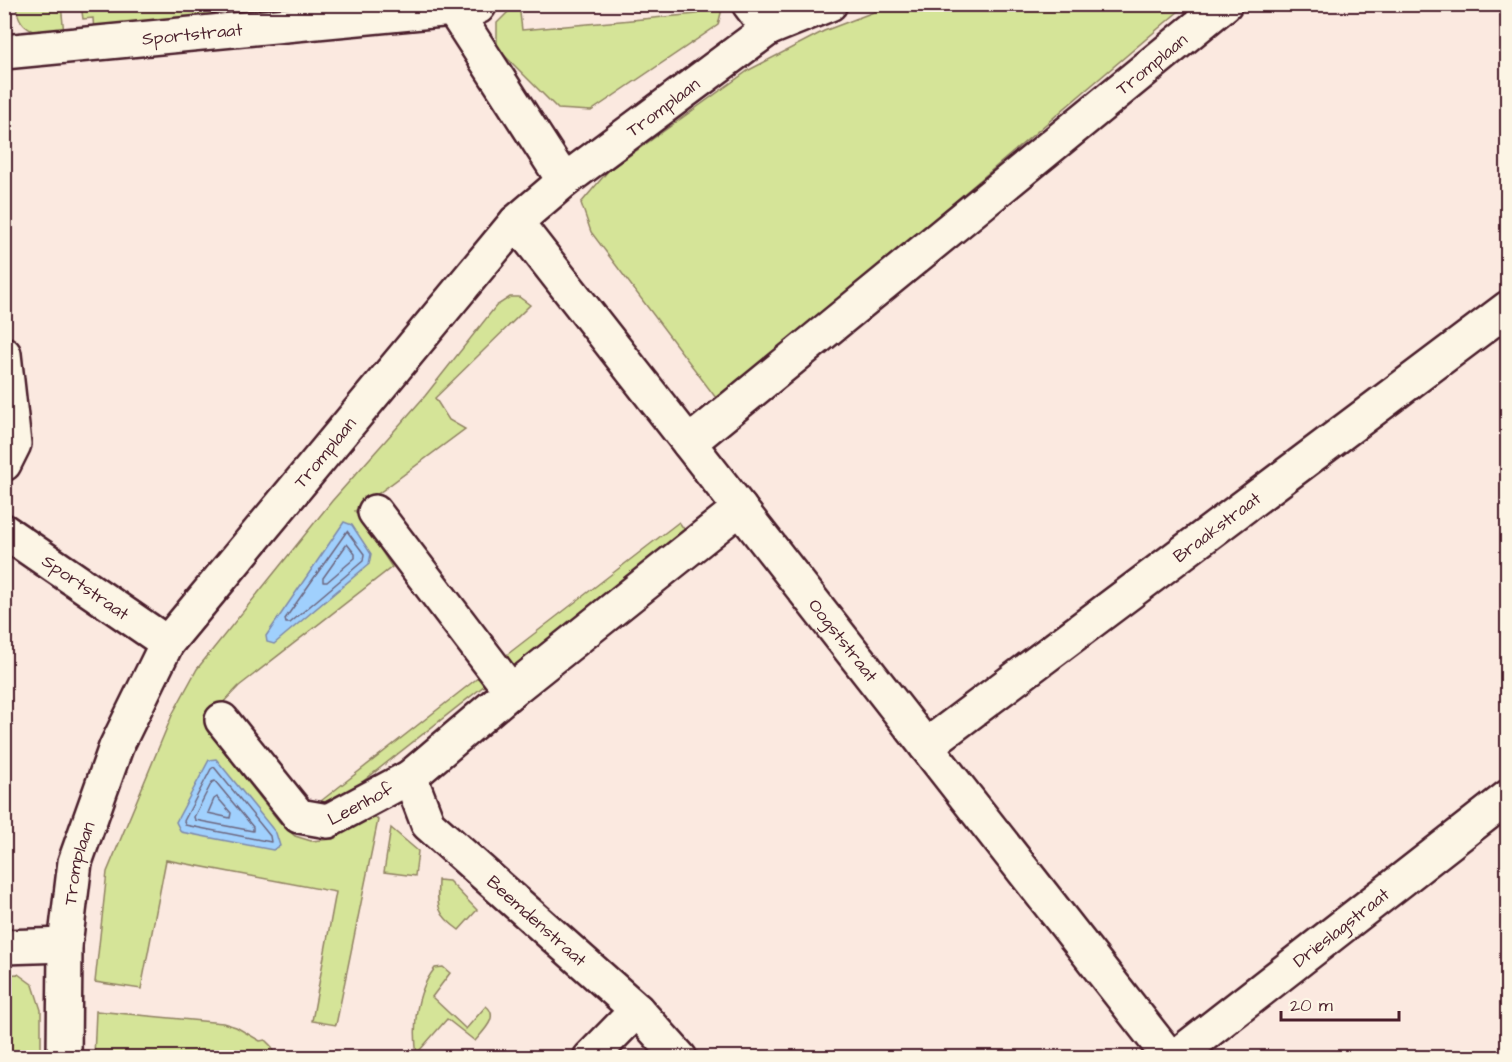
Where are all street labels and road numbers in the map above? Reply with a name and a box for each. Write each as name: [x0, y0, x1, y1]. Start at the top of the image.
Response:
street label: Sportstraat: [141, 17, 244, 52]
street label: Tromplaan: [1111, 28, 1193, 101]
street label: Tromplaan: [622, 72, 705, 143]
street label: Tromplaan: [288, 412, 362, 494]
street label: Braakstraat: [1168, 486, 1267, 569]
street label: Sportstraat: [37, 549, 135, 627]
street label: Oogststraat: [802, 594, 884, 688]
street label: Leenhof: [323, 776, 398, 832]
street label: Tromplaan: [58, 818, 101, 907]
street label: Beemdenstraat: [481, 870, 592, 973]
street label: Drieslagstraat: [1288, 882, 1395, 974]

